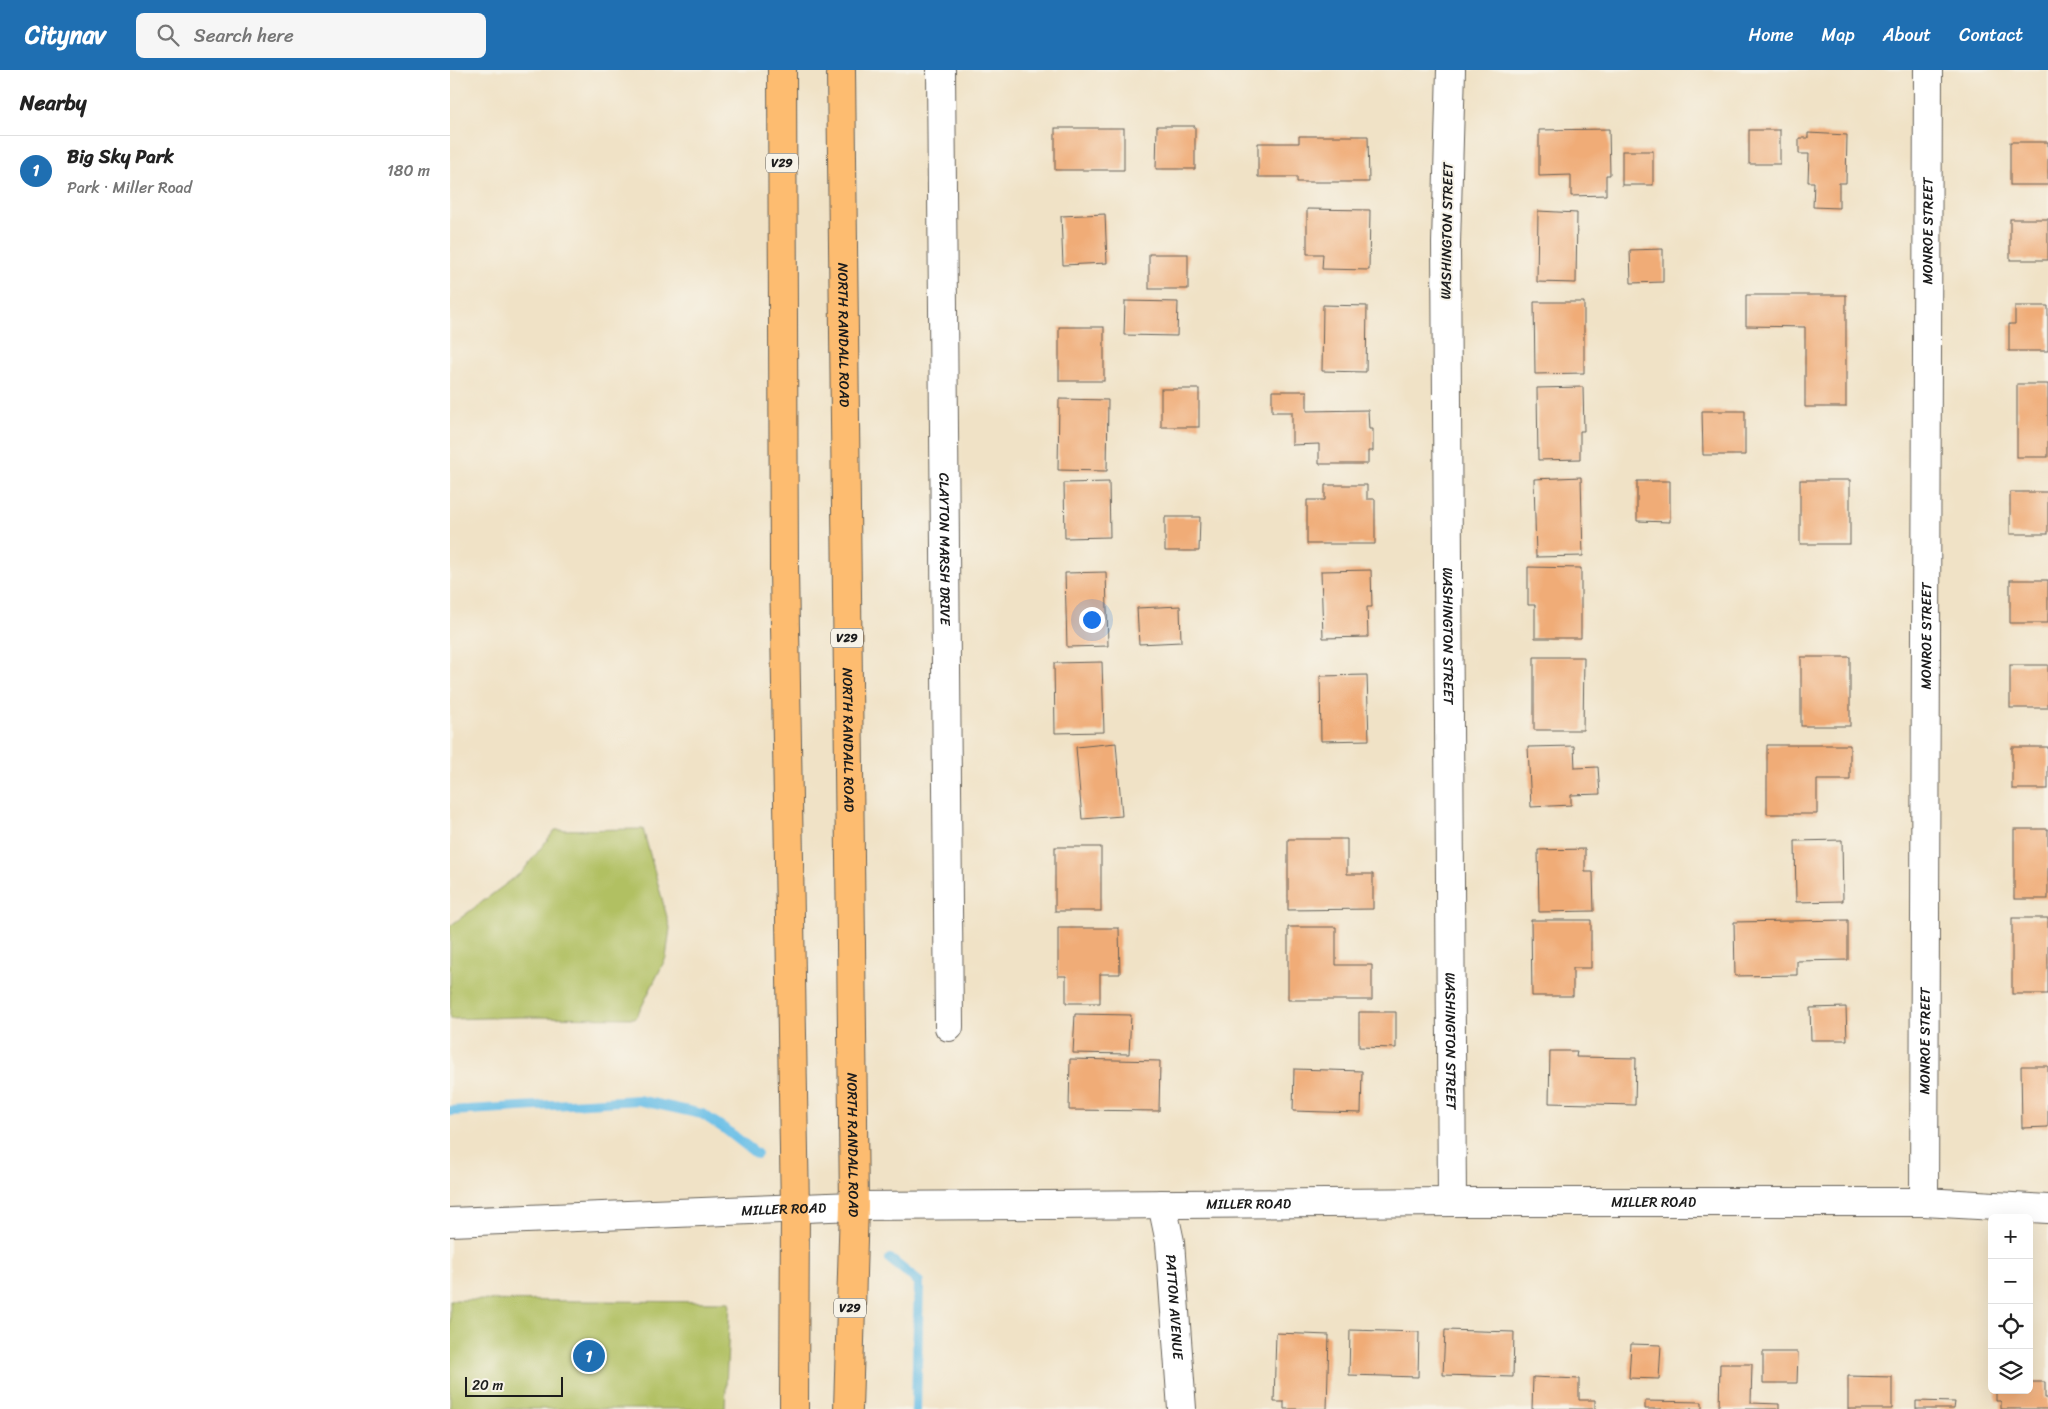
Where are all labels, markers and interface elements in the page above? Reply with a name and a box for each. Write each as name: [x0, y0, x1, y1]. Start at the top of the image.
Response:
search box: [136, 13, 486, 58]
text: Citynav: [25, 14, 106, 56]
text: Search here: [194, 19, 294, 52]
text: Home: [1749, 19, 1794, 51]
text: Map: [1822, 19, 1855, 51]
text: About: [1883, 19, 1931, 51]
text: Contact: [1959, 19, 2023, 51]
icon: search: [154, 21, 182, 49]
text: Nearby: [20, 84, 86, 122]
text: Big Sky Park: [67, 140, 174, 173]
road number: V29: [766, 154, 798, 172]
text: 1: [33, 156, 39, 185]
text: 180 m: [387, 156, 430, 185]
street label: WASHINGTON STREET: [1433, 161, 1461, 300]
text: Park · Miller Road: [67, 173, 192, 202]
street label: MONROE STREET: [1915, 176, 1940, 285]
street label: NORTH RANDALL ROAD: [831, 263, 857, 408]
street label: CLAYTON MARSH DRIVE: [932, 473, 958, 626]
street label: WASHINGTON STREET: [1436, 567, 1461, 706]
street label: MONROE STREET: [1913, 581, 1939, 690]
your location: [1079, 607, 1105, 633]
road number: V29: [831, 628, 863, 648]
street label: NORTH RANDALL ROAD: [835, 668, 862, 813]
street label: WASHINGTON STREET: [1438, 972, 1464, 1111]
street label: MONROE STREET: [1912, 986, 1937, 1095]
street label: NORTH RANDALL ROAD: [840, 1073, 867, 1218]
street label: MILLER ROAD: [1611, 1190, 1697, 1215]
street label: MILLER ROAD: [1206, 1191, 1292, 1216]
street label: MILLER ROAD: [741, 1195, 827, 1223]
map controls: [1988, 1214, 2033, 1394]
button: +: [1988, 1214, 2033, 1259]
street label: PATTON AVENUE: [1158, 1254, 1191, 1362]
button: −: [1988, 1259, 2033, 1304]
road number: V29: [834, 1298, 866, 1318]
button: locate: [1988, 1304, 2033, 1349]
pin: 1: [573, 1337, 605, 1375]
button: layers: [1988, 1349, 2033, 1394]
text: 20 m: [472, 1373, 503, 1398]
scale bar: [465, 1374, 562, 1397]

